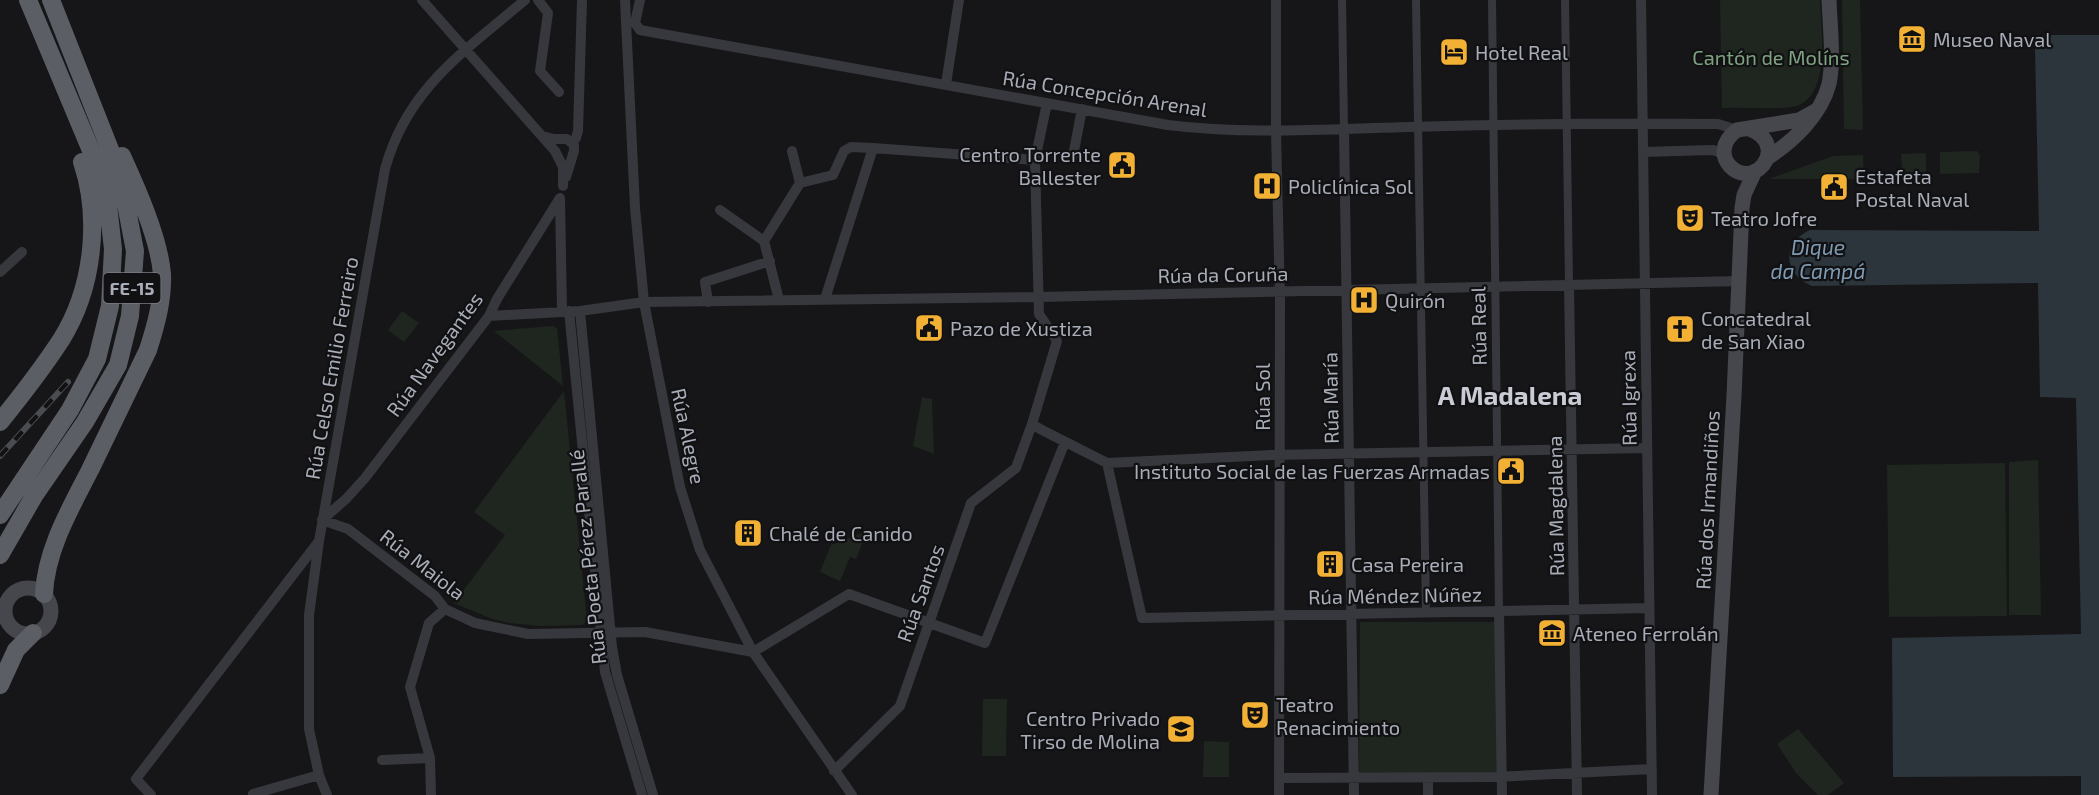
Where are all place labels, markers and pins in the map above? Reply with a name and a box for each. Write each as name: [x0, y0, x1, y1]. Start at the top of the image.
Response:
museum icon: Museo Naval: [1896, 23, 1928, 55]
place label: Museo Naval: [1933, 27, 2051, 51]
hotel icon: Hotel Real: [1438, 36, 1470, 68]
place label: Hotel Real: [1475, 40, 1568, 64]
place label: Centro Torrente Ballester: [959, 142, 1101, 189]
public building icon: Centro Torrente Ballester: [1106, 149, 1138, 181]
place label: Estafeta Postal Naval: [1855, 164, 1969, 211]
hospital icon: Policlínica Sol: [1251, 170, 1283, 202]
public building icon: Estafeta Postal Naval: [1818, 171, 1850, 203]
place label: Policlínica Sol: [1288, 174, 1413, 198]
theatre icon: Teatro Jofre: [1674, 202, 1706, 234]
place label: Teatro Jofre: [1711, 206, 1817, 230]
hospital icon: Quirón: [1348, 284, 1380, 316]
place label: Quirón: [1385, 288, 1445, 312]
place label: Concatedral de San Xiao: [1701, 306, 1811, 353]
public building icon: Pazo de Xustiza: [913, 312, 945, 344]
church icon: Concatedral de San Xiao: [1664, 313, 1696, 345]
place label: Pazo de Xustiza: [950, 316, 1093, 340]
public building icon: Instituto Social de las Fuerzas Armadas: [1495, 455, 1527, 487]
place label: Instituto Social de las Fuerzas Armadas: [1134, 459, 1490, 483]
building icon: Chalé de Canido: [732, 517, 764, 549]
place label: Chalé de Canido: [769, 521, 913, 545]
building icon: Casa Pereira: [1314, 548, 1346, 580]
place label: Casa Pereira: [1351, 552, 1464, 576]
museum icon: Ateneo Ferrolán: [1536, 617, 1568, 649]
place label: Ateneo Ferrolán: [1573, 621, 1719, 645]
place label: Teatro Renacimiento: [1276, 692, 1400, 739]
theatre icon: Teatro Renacimiento: [1239, 699, 1271, 731]
place label: Centro Privado Tirso de Molina: [1020, 706, 1160, 753]
school or university icon: Centro Privado Tirso de Molina: [1165, 713, 1197, 745]

